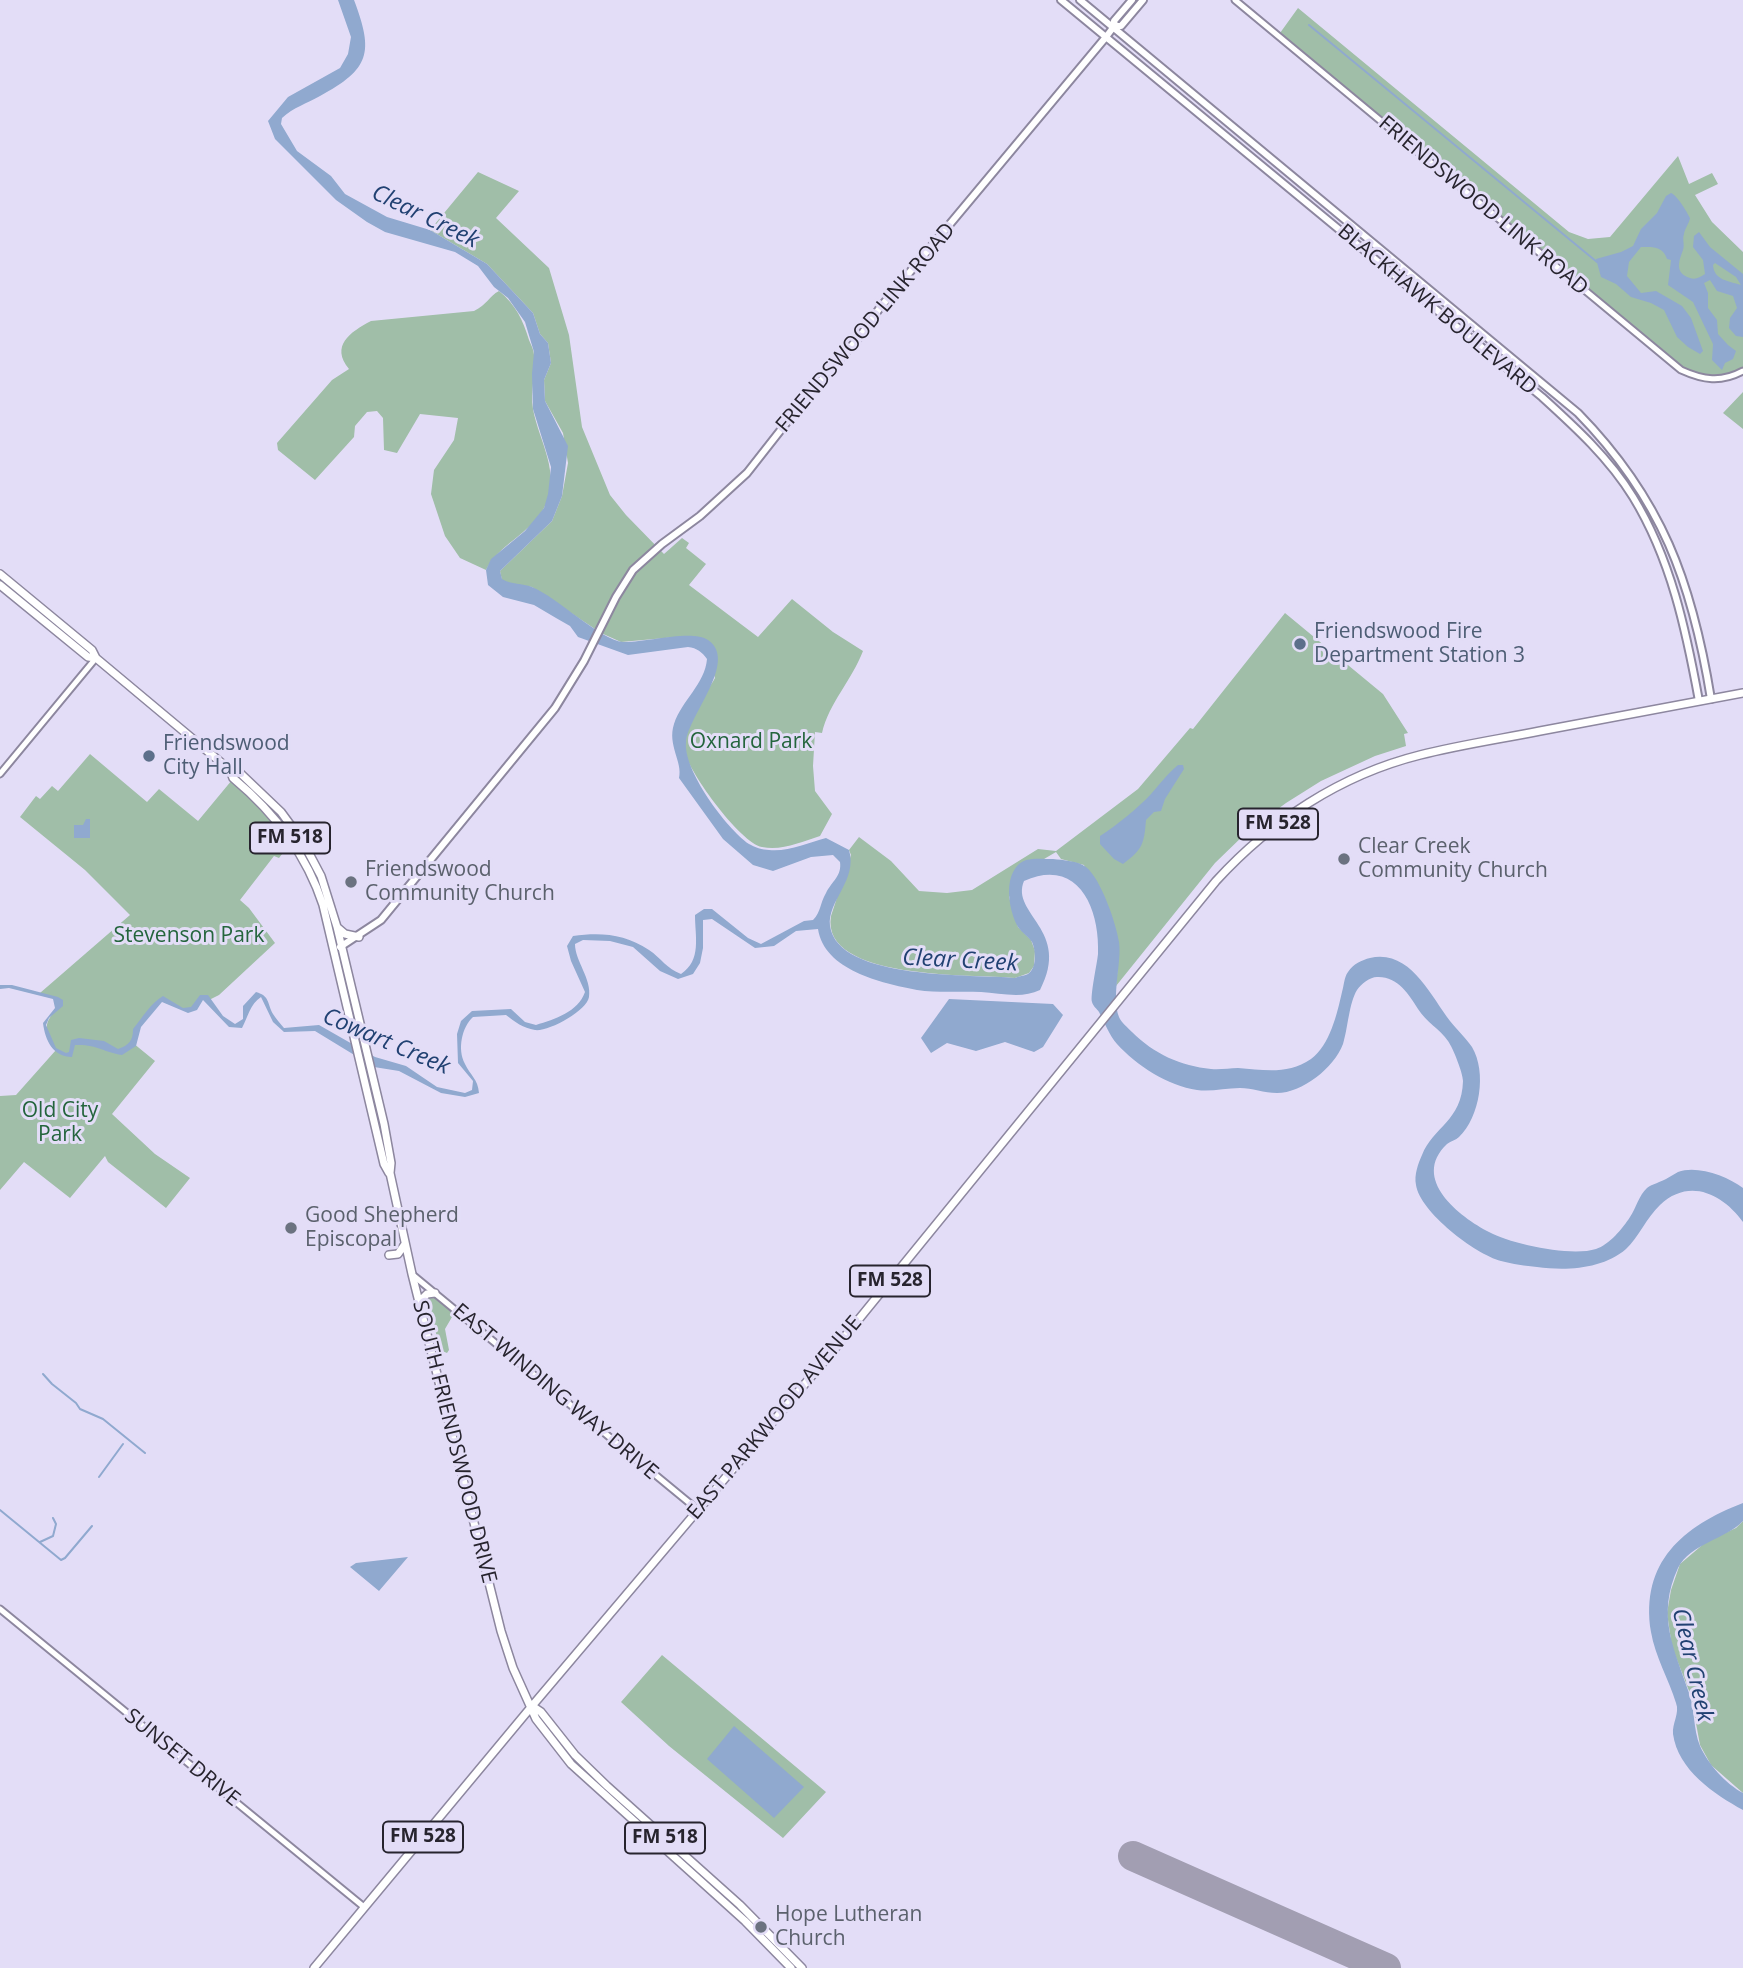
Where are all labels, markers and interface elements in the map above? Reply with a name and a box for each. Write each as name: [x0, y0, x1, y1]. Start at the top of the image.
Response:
street label: FRIENDSWOOD LINK ROAD: [1373, 111, 1593, 301]
water label: Clear Creek: [367, 179, 483, 255]
street label: FRIENDSWOOD LINK ROAD: [771, 218, 961, 438]
street label: BLACKHAWK BOULEVARD: [1332, 219, 1542, 401]
place label: Friendswood Fire Department Station 3: [1314, 619, 1525, 669]
marker: Friendswood Fire Department Station 3: [1292, 636, 1308, 652]
park label: Oxnard Park: [690, 729, 812, 755]
place label: Friendswood City Hall: [163, 731, 290, 781]
marker: Friendswood City Hall: [141, 748, 157, 764]
road number: FM 528: [1238, 808, 1318, 839]
road number: FM 518: [250, 822, 330, 853]
place label: Clear Creek Community Church: [1358, 834, 1548, 884]
marker: Clear Creek Community Church: [1336, 851, 1352, 867]
place label: Friendswood Community Church: [365, 857, 555, 907]
marker: Friendswood Community Church: [343, 874, 359, 890]
park label: Stevenson Park: [114, 923, 264, 949]
water label: Clear Creek: [902, 944, 1018, 978]
water label: Cowart Creek: [318, 1003, 454, 1081]
park label: Old City Park: [22, 1098, 98, 1148]
place label: Good Shepherd Episcopal: [305, 1203, 459, 1253]
marker: Good Shepherd Episcopal: [283, 1220, 299, 1236]
road number: FM 528: [850, 1266, 930, 1296]
street label: SOUTH FRIENDSWOOD DRIVE: [407, 1298, 501, 1586]
street label: EAST WINDING WAY DRIVE: [447, 1299, 663, 1485]
street label: EAST PARKWOOD AVENUE: [682, 1311, 868, 1525]
water label: Clear Creek: [1666, 1606, 1718, 1724]
street label: SUNSET DRIVE: [119, 1704, 245, 1812]
road number: FM 528: [383, 1822, 463, 1853]
road number: FM 518: [625, 1822, 705, 1854]
place label: Hope Lutheran Church: [775, 1902, 922, 1952]
marker: Hope Lutheran Church: [753, 1919, 769, 1935]

